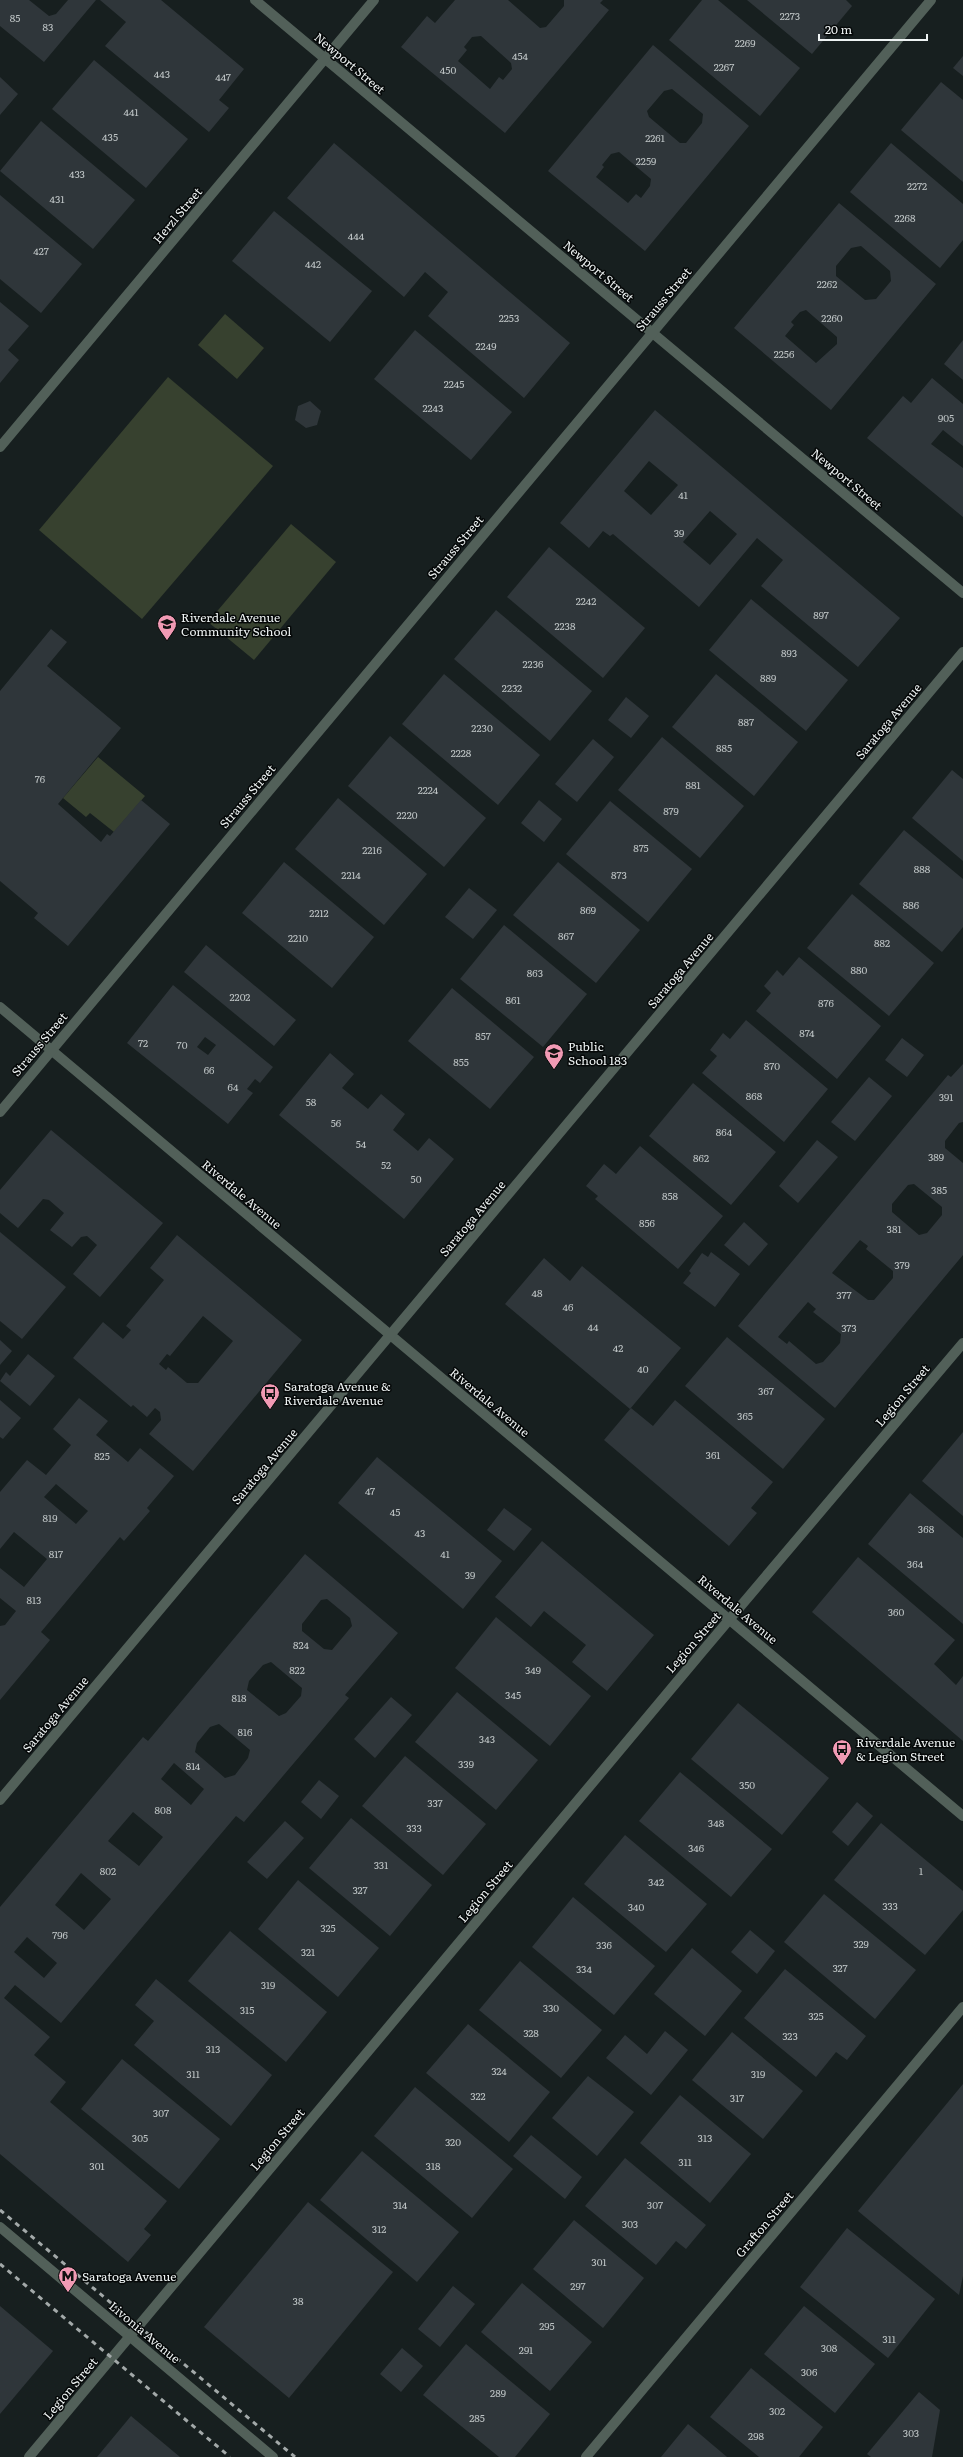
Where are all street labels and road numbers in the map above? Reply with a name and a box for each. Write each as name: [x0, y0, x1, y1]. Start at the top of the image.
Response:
street label: Newport Street: [311, 28, 389, 98]
street label: Herzl Street: [148, 183, 206, 247]
street label: Newport Street: [560, 236, 638, 306]
street label: Strauss Street: [631, 263, 695, 335]
street label: Newport Street: [808, 444, 886, 514]
street label: Strauss Street: [423, 511, 487, 583]
street label: Saratoga Avenue: [851, 679, 925, 763]
street label: Strauss Street: [215, 760, 279, 832]
street label: Saratoga Avenue: [643, 928, 717, 1012]
street label: Strauss Street: [7, 1008, 71, 1080]
street label: Riverdale Avenue: [198, 1155, 286, 1233]
street label: Saratoga Avenue: [435, 1176, 509, 1260]
street label: Legion Street: [871, 1360, 933, 1430]
street label: Riverdale Avenue: [446, 1363, 534, 1441]
street label: Saratoga Avenue: [227, 1424, 301, 1508]
street label: Riverdale Avenue: [694, 1570, 782, 1648]
street label: Legion Street: [661, 1607, 725, 1677]
street label: Saratoga Avenue: [18, 1672, 92, 1756]
street label: Legion Street: [454, 1856, 516, 1926]
street label: Legion Street: [246, 2104, 308, 2174]
street label: Grafton Street: [731, 2187, 797, 2261]
street label: Livonia Avenue: [106, 2297, 184, 2367]
street label: Legion Street: [39, 2353, 101, 2423]

